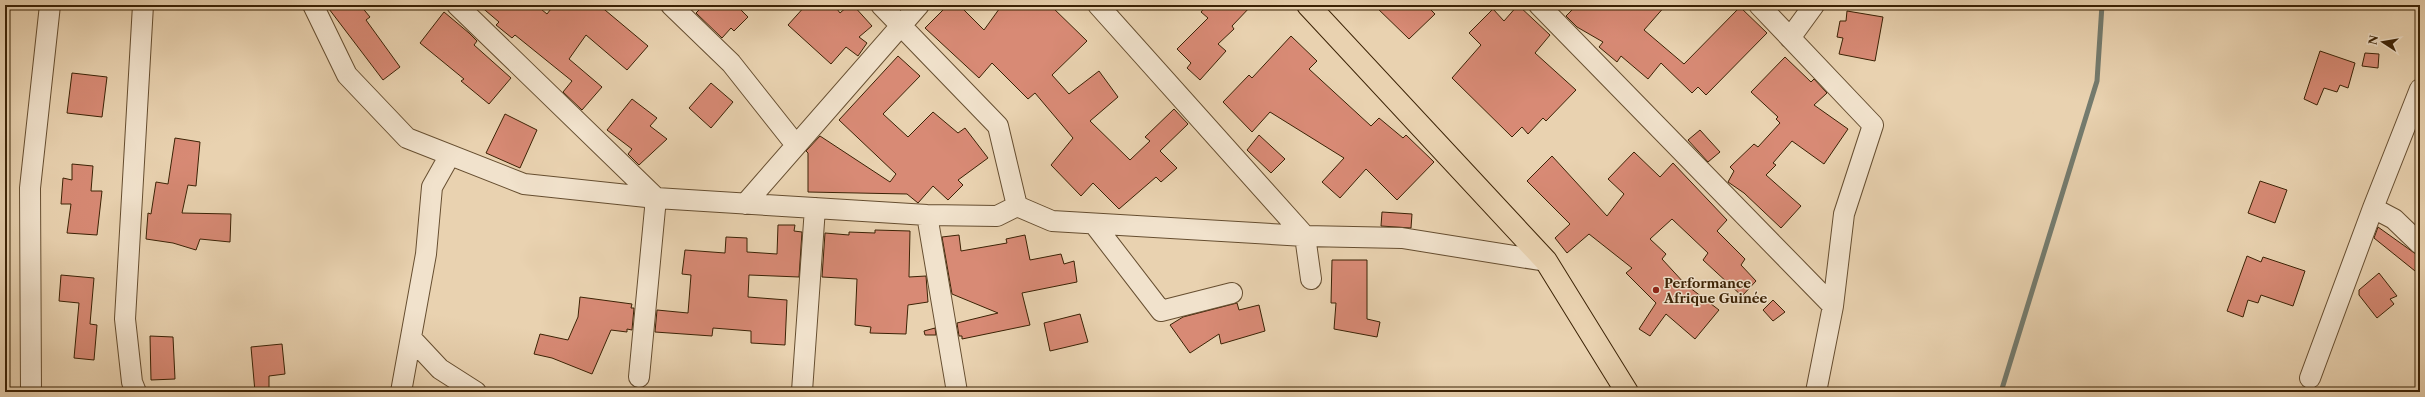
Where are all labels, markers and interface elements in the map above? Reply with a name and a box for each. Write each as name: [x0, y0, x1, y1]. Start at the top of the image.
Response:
north arrow: [2363, 22, 2403, 62]
text: N: [2365, 33, 2381, 46]
place label: Performance Afrique Guinée: [1663, 275, 1768, 306]
marker: Performance Afrique Guinée: [1651, 285, 1661, 295]

